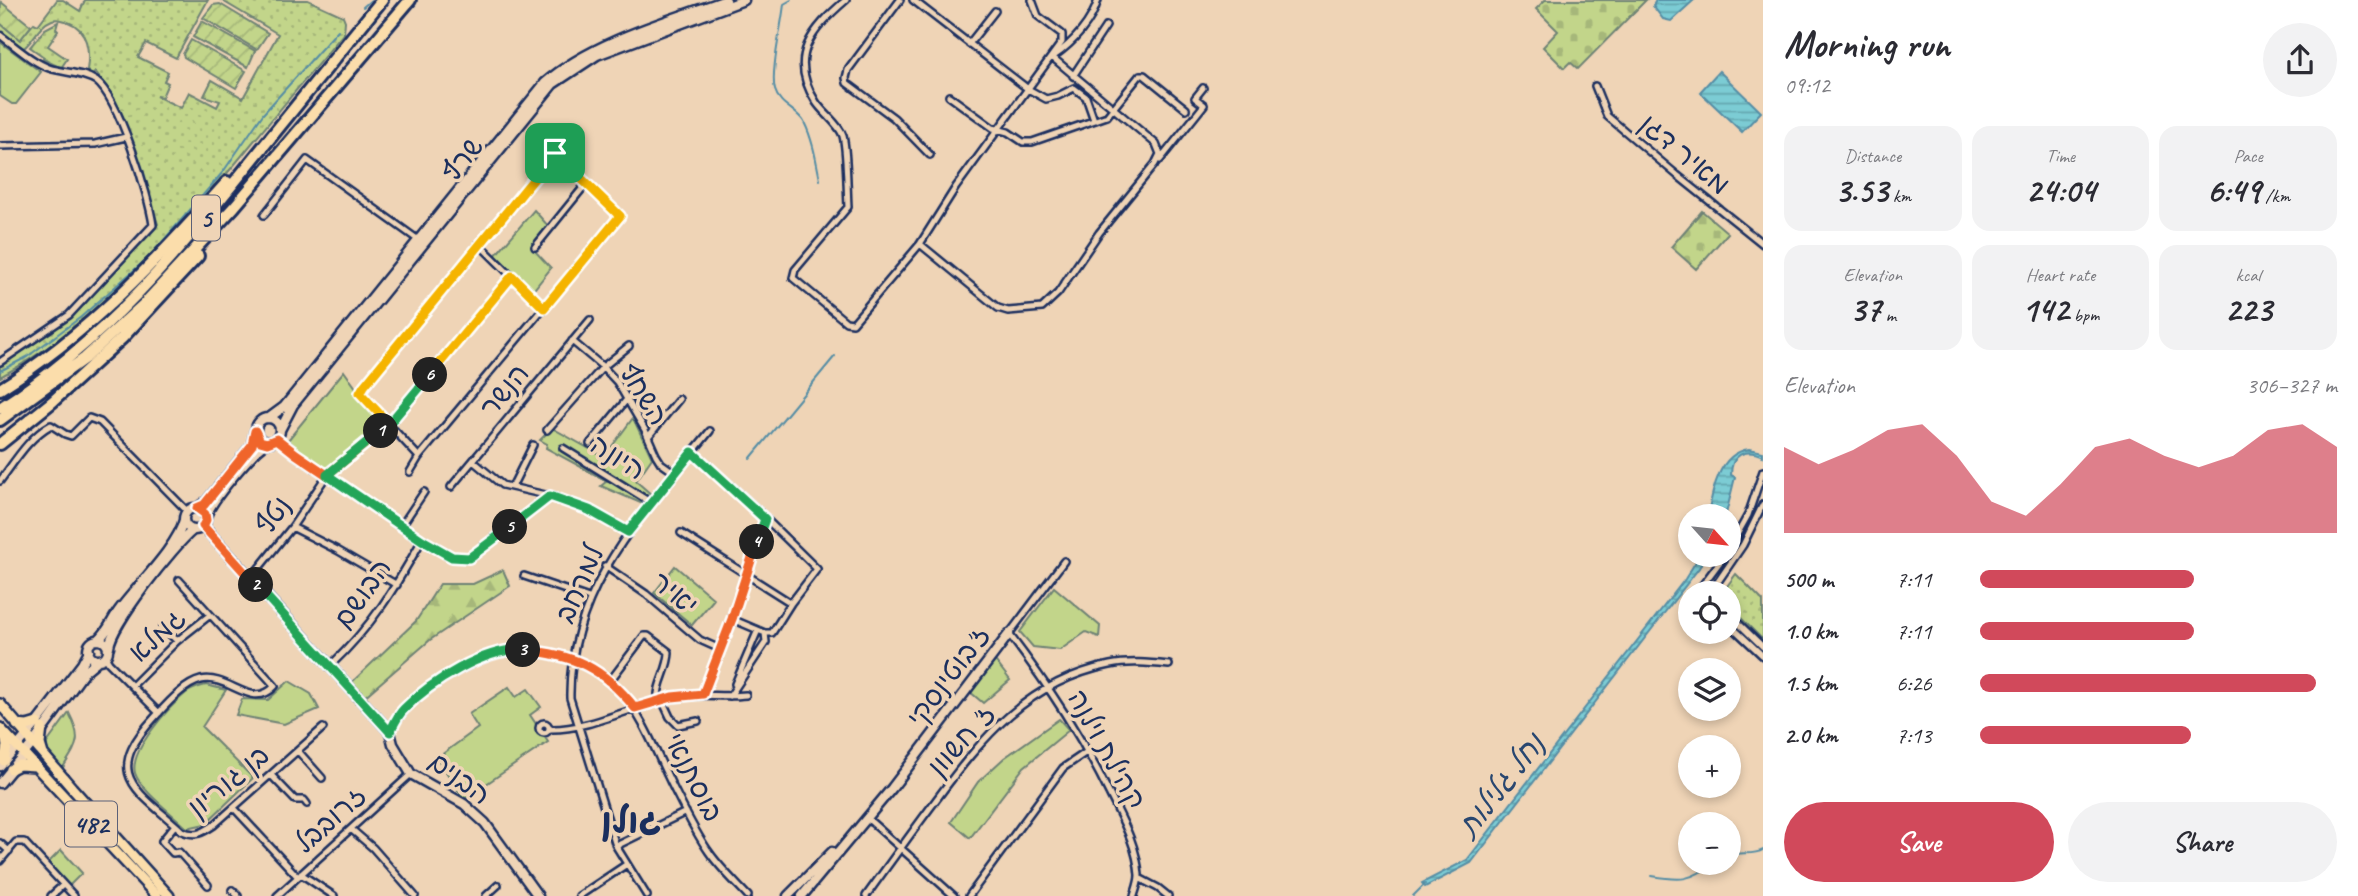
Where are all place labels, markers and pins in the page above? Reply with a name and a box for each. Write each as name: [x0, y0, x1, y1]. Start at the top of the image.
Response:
pin: [525, 123, 585, 183]
pin: 6: [412, 358, 448, 392]
pin: 1: [364, 414, 398, 448]
pin: 5: [492, 510, 528, 544]
pin: 4: [740, 524, 774, 560]
pin: 2: [238, 568, 274, 602]
pin: 3: [505, 632, 540, 668]

